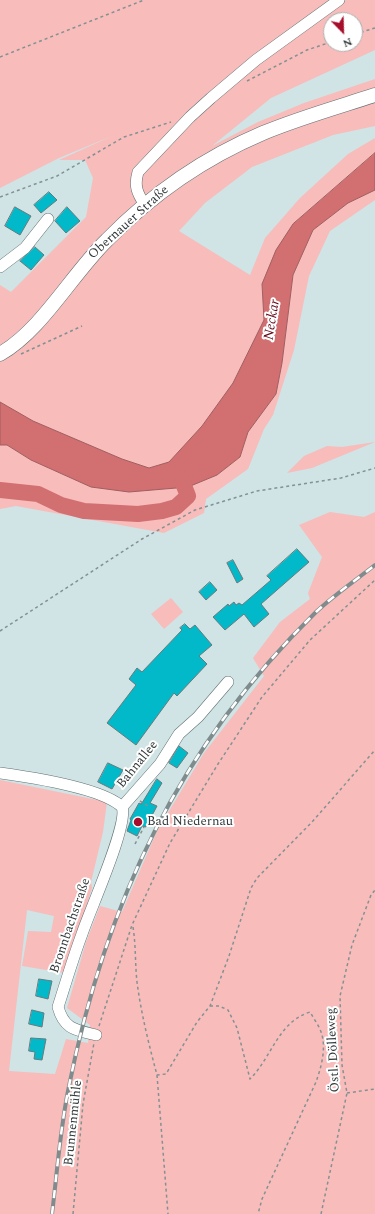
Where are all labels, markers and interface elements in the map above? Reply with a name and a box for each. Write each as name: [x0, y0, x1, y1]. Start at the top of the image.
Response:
north arrow: [323, 12, 363, 52]
text: N: [340, 33, 355, 52]
street label: Obernauer Straße: [86, 183, 172, 263]
water label: Neckar: [262, 299, 284, 341]
street label: Bahnallee: [114, 738, 162, 792]
place label: Bad Niedernau: [147, 814, 233, 830]
marker: Bad Niedernau: [132, 816, 144, 828]
street label: Bronnbachstraße: [47, 877, 95, 975]
street label: Östl. Dölleweg: [324, 1007, 344, 1093]
street label: Brunnenmühle: [62, 1079, 86, 1167]

